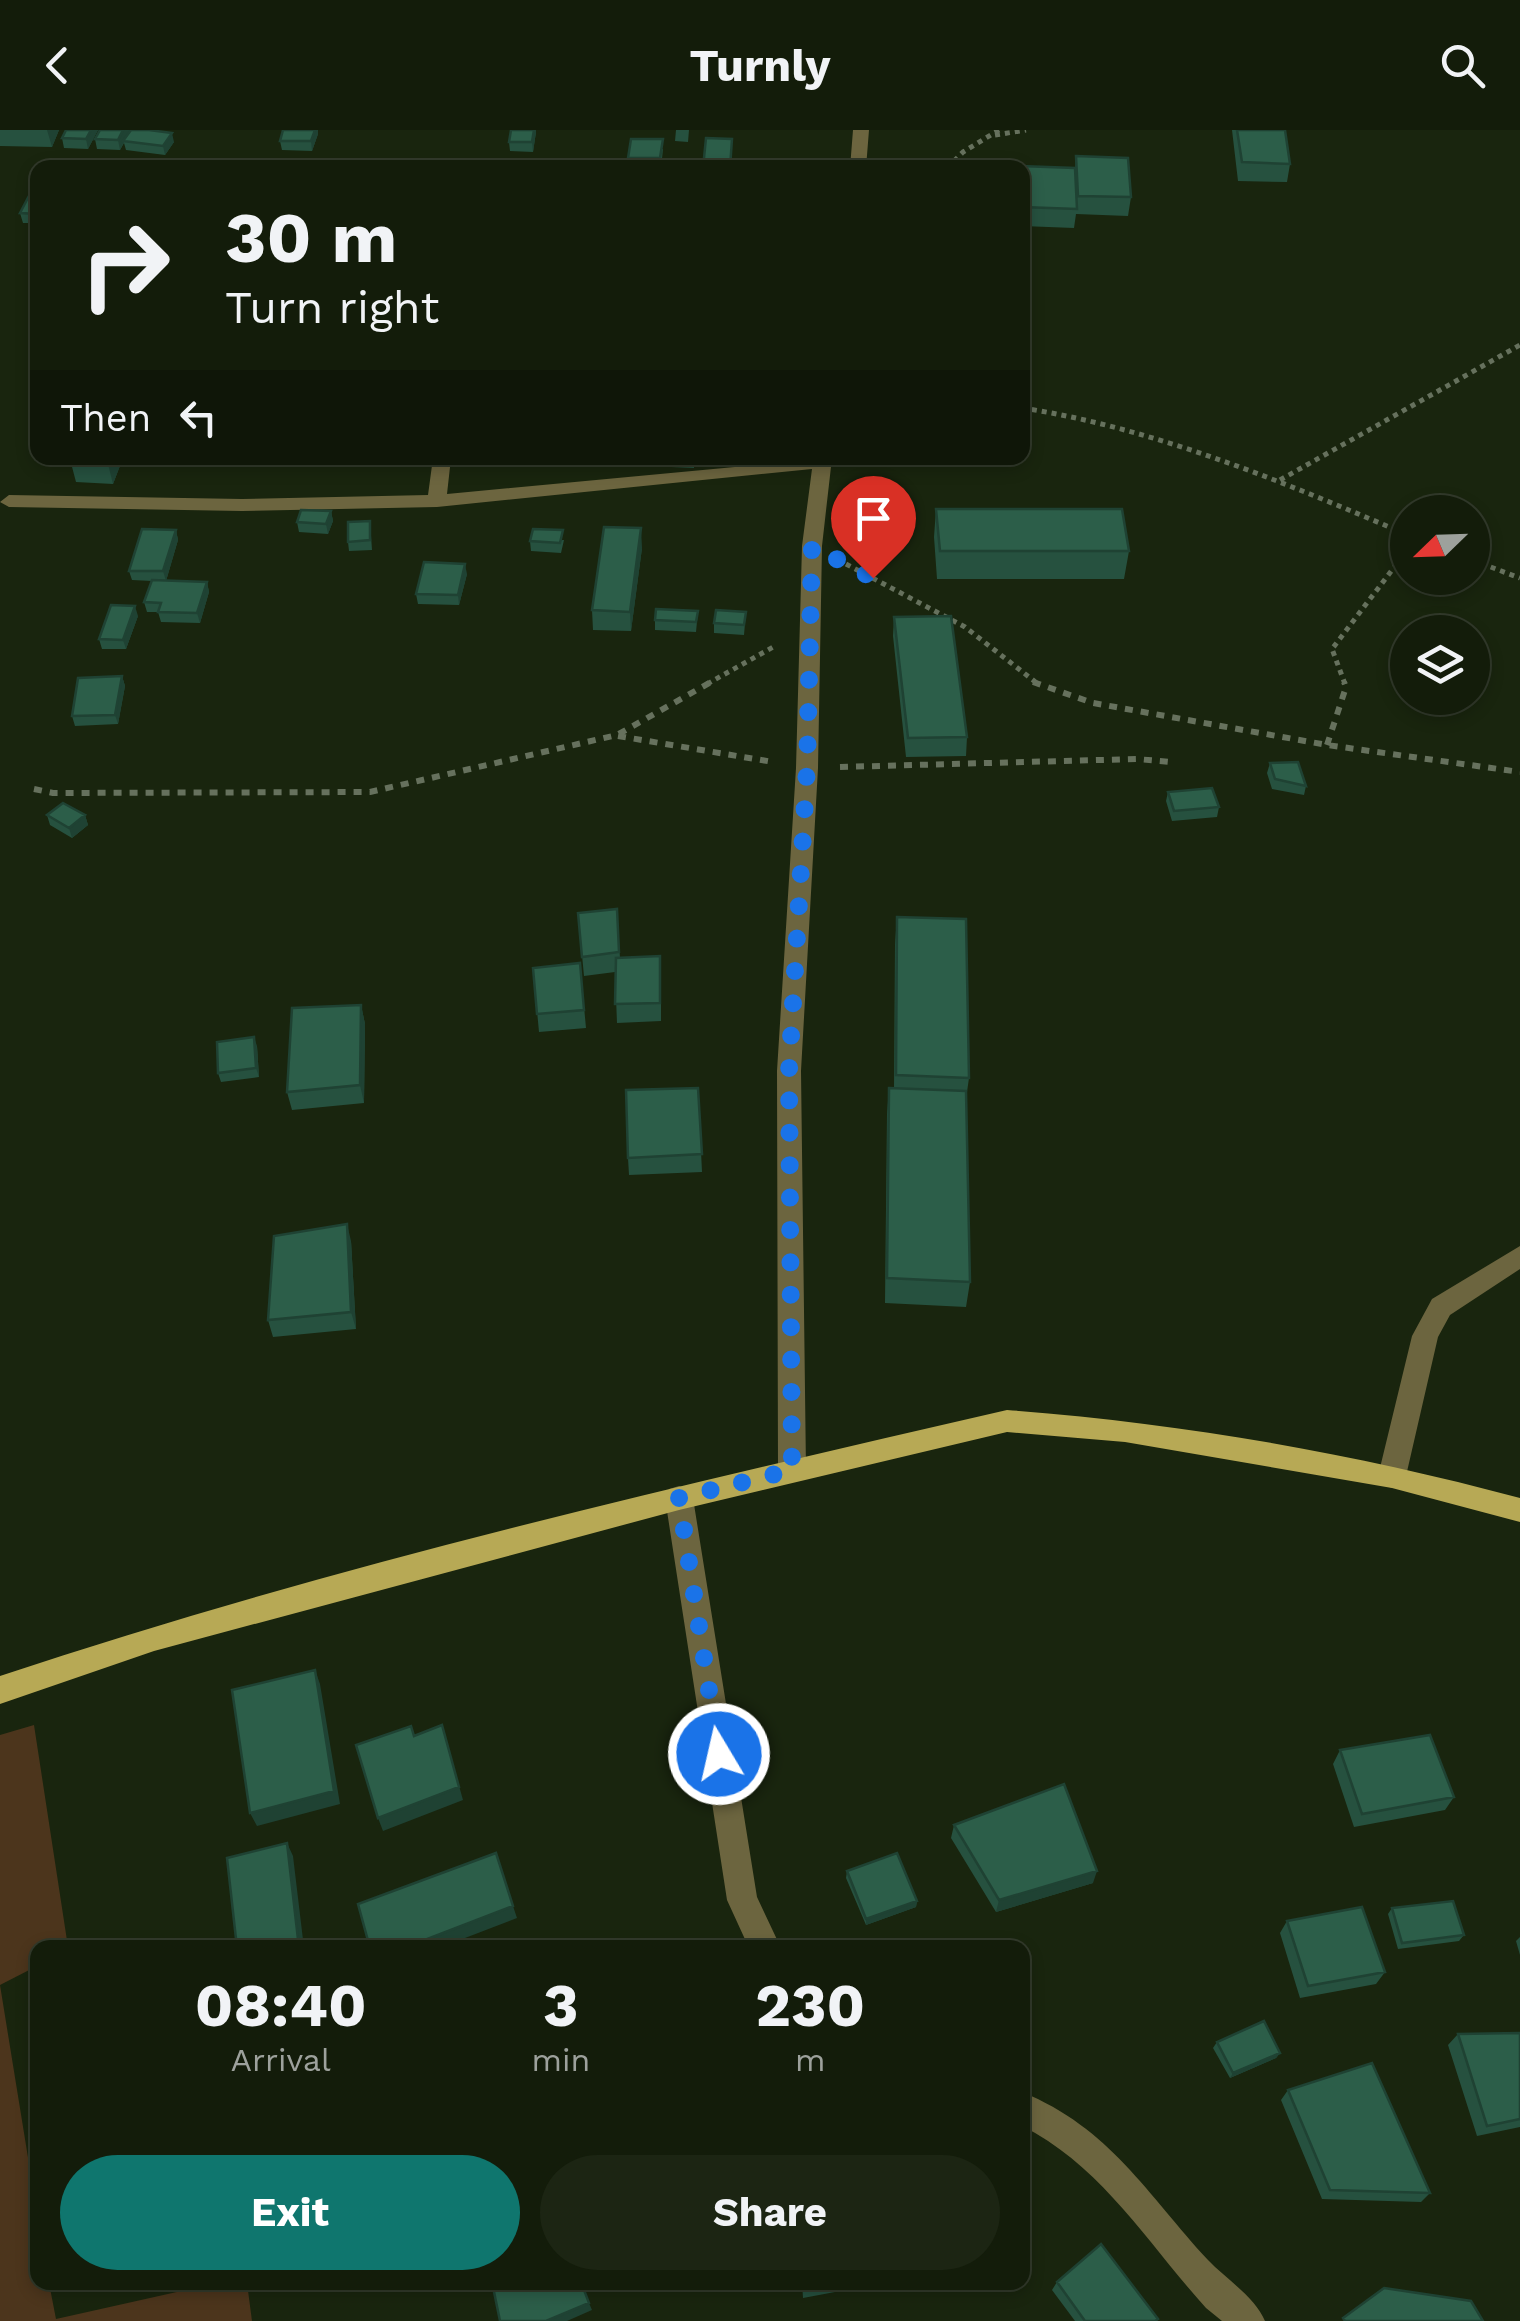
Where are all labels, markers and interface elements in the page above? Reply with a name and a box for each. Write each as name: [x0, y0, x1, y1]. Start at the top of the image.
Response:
icon: back: [30, 38, 85, 93]
icon: search: [1435, 38, 1490, 93]
text: Turnly: [689, 39, 831, 92]
text: 30 m: [225, 197, 397, 279]
icon: right: [60, 200, 190, 330]
text: Turn right: [225, 281, 439, 334]
icon: left: [171, 390, 226, 445]
text: Then: [60, 396, 151, 440]
pin: [831, 476, 916, 579]
icon: arrive: [846, 491, 901, 546]
north arrow: [1390, 495, 1490, 595]
map controls: [1390, 495, 1490, 715]
button: layers: [1390, 615, 1490, 715]
position arrow: [667, 1702, 771, 1806]
text: 08:40: [195, 1970, 367, 2041]
text: 3: [543, 1970, 579, 2041]
text: 230: [755, 1970, 865, 2041]
text: Arrival: [231, 2041, 331, 2079]
text: min: [531, 2041, 590, 2079]
text: m: [795, 2041, 825, 2079]
button: Exit: [60, 2155, 520, 2270]
button: Share: [540, 2155, 1000, 2270]

